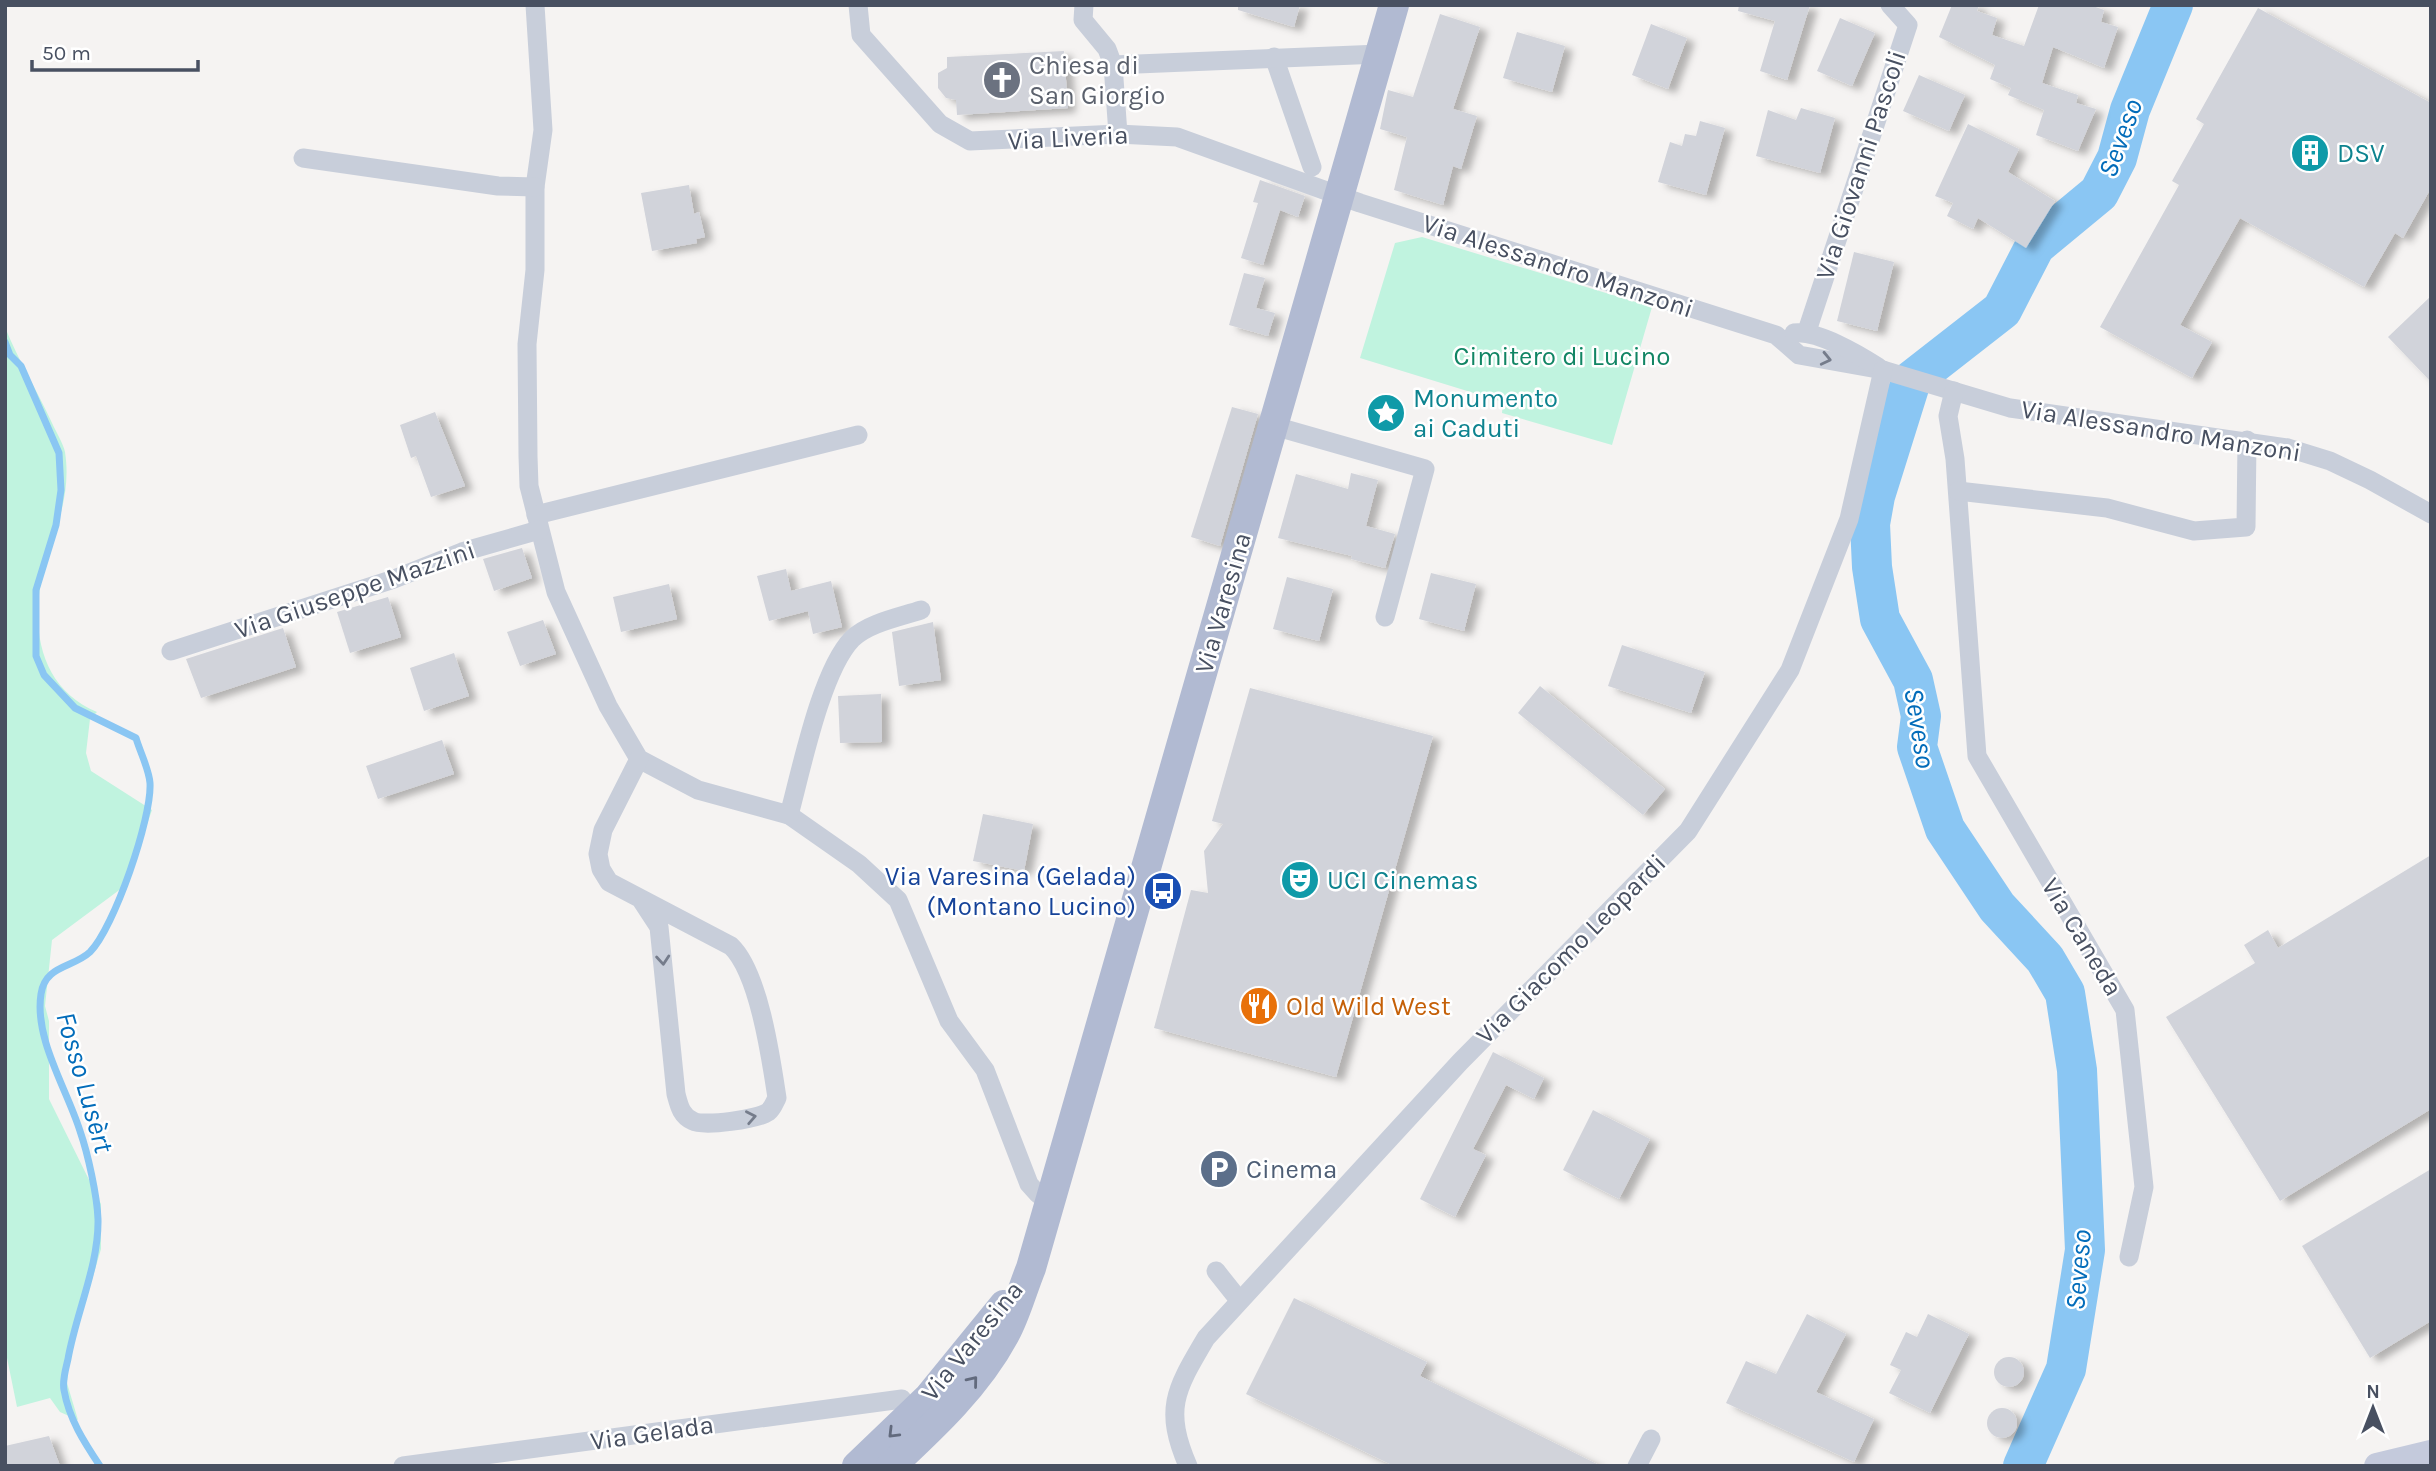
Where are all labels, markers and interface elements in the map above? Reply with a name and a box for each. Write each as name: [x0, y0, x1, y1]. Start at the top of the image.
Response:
scale bar: [32, 28, 198, 72]
text: 50 m: [42, 41, 91, 65]
street label: Via Giovanni Pascoli: [1809, 46, 1913, 284]
place label: Chiesa di San Giorgio: [1029, 50, 1165, 111]
church icon: Chiesa di San Giorgio: [981, 59, 1023, 101]
water label: Seveso: [2091, 94, 2149, 182]
street label: Via Liveria: [1007, 119, 1129, 157]
building icon: DSV: [2289, 132, 2331, 174]
place label: DSV: [2337, 138, 2385, 169]
street label: Via Alessandro Manzoni: [1419, 208, 1697, 324]
park label: Cimitero di Lucino: [1454, 341, 1670, 372]
one-way arrow: [1820, 351, 1832, 365]
place label: Monumento ai Caduti: [1413, 383, 1558, 444]
place icon: Monumento ai Caduti: [1365, 392, 1407, 434]
street label: Via Alessandro Manzoni: [2019, 394, 2303, 468]
street label: Via Varesina: [1188, 529, 1258, 677]
street label: Via Giuseppe Mazzini: [231, 534, 479, 646]
water label: Seveso: [1897, 685, 1943, 771]
street label: Via Giacomo Leopardi: [1470, 848, 1672, 1050]
theatre icon: UCI Cinemas: [1279, 859, 1321, 901]
place label: Via Varesina (Gelada) (Montano Lucino): [885, 861, 1136, 922]
place label: UCI Cinemas: [1327, 865, 1478, 896]
bus stop icon: Via Varesina (Gelada) (Montano Lucino): [1142, 870, 1184, 912]
street label: Via Caneda: [2035, 872, 2129, 1002]
one-way arrow: [655, 955, 670, 966]
restaurant icon: Old Wild West: [1238, 985, 1280, 1027]
place label: Old Wild West: [1286, 991, 1451, 1022]
water label: Fosso Lusèrt: [49, 1008, 121, 1157]
one-way arrow: [745, 1110, 757, 1125]
parking icon: Cinema: [1198, 1148, 1240, 1190]
place label: Cinema: [1246, 1154, 1337, 1185]
water label: Seveso: [2058, 1228, 2098, 1312]
street label: Via Varesina: [914, 1275, 1030, 1407]
north arrow: [2338, 1373, 2408, 1443]
one-way arrow: [964, 1377, 977, 1389]
text: N: [2366, 1381, 2380, 1403]
street label: Via Gelada: [588, 1409, 716, 1457]
one-way arrow: [888, 1424, 901, 1437]

